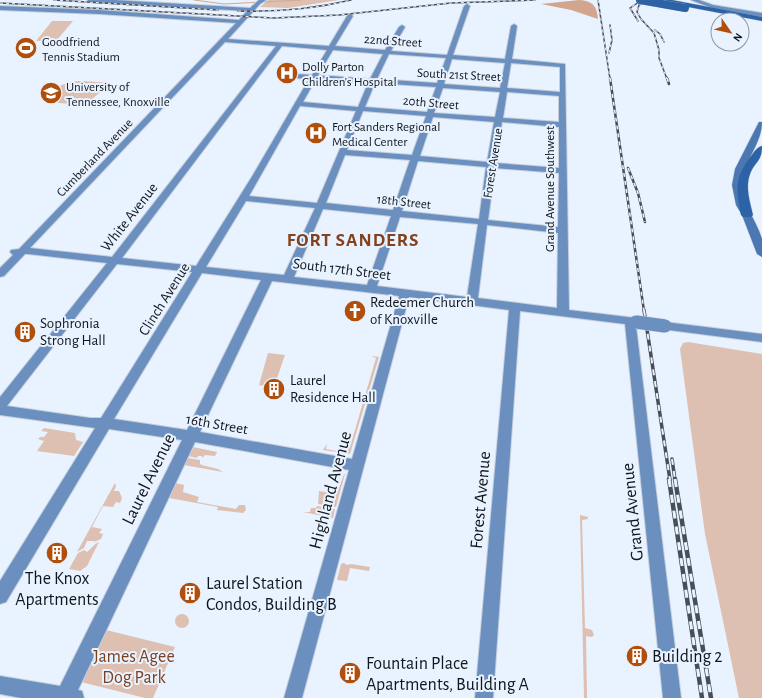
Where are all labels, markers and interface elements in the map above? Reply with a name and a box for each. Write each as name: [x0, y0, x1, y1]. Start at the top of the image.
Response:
north arrow: [710, 12, 750, 52]
text: N: [731, 31, 745, 44]
street label: 22nd Street: [363, 33, 422, 50]
sports icon: Goodfriend Tennis Stadium: [13, 35, 39, 61]
place label: Goodfriend Tennis Stadium: [42, 36, 120, 64]
hospital icon: Dolly Parton Children’s Hospital: [274, 60, 300, 86]
place label: Dolly Parton Children’s Hospital: [302, 61, 397, 89]
street label: South 21st Street: [417, 67, 501, 84]
school or university icon: University of Tennessee, Knoxville: [38, 80, 64, 106]
place label: University of Tennessee, Knoxville: [66, 81, 170, 109]
street label: 20th Street: [402, 95, 460, 112]
street label: Cumberland Avenue: [55, 116, 136, 200]
hospital icon: Fort Sanders Regional Medical Center: [303, 120, 329, 146]
place label: Fort Sanders Regional Medical Center: [332, 121, 441, 149]
street label: Grand Avenue Southwest: [544, 126, 557, 252]
street label: Forest Avenue: [482, 127, 505, 199]
street label: White Avenue: [98, 180, 161, 254]
street label: 18th Street: [376, 193, 432, 212]
district label: FORT SANDERS: [287, 231, 419, 250]
street label: South 17th Street: [292, 256, 392, 283]
street label: Clinch Avenue: [136, 260, 193, 338]
place label: Redeemer Church of Knoxville: [370, 295, 474, 327]
church icon: Redeemer Church of Knoxville: [342, 298, 368, 324]
place label: Sophronia Strong Hall: [40, 316, 106, 348]
building icon: Sophronia Strong Hall: [12, 319, 38, 345]
place label: Laurel Residence Hall: [290, 373, 376, 405]
building icon: Laurel Residence Hall: [261, 376, 287, 402]
street label: 16th Street: [185, 412, 249, 437]
street label: Highland Avenue: [307, 429, 355, 551]
street label: Laurel Avenue: [119, 431, 179, 528]
street label: Forest Avenue: [468, 451, 494, 550]
street label: Grand Avenue: [619, 462, 647, 562]
building icon: The Knox Apartments: [44, 540, 70, 566]
place label: The Knox Apartments: [15, 570, 99, 609]
place label: Laurel Station Condos, Building B: [206, 575, 337, 614]
building icon: Laurel Station Condos, Building B: [177, 580, 203, 606]
building icon: Building 2: [624, 643, 650, 669]
park label: James Agee Dog Park: [93, 648, 175, 687]
place label: Building 2: [652, 648, 723, 666]
place label: Fountain Place Apartments, Building A: [366, 655, 529, 694]
building icon: Fountain Place Apartments, Building A: [337, 660, 363, 686]

